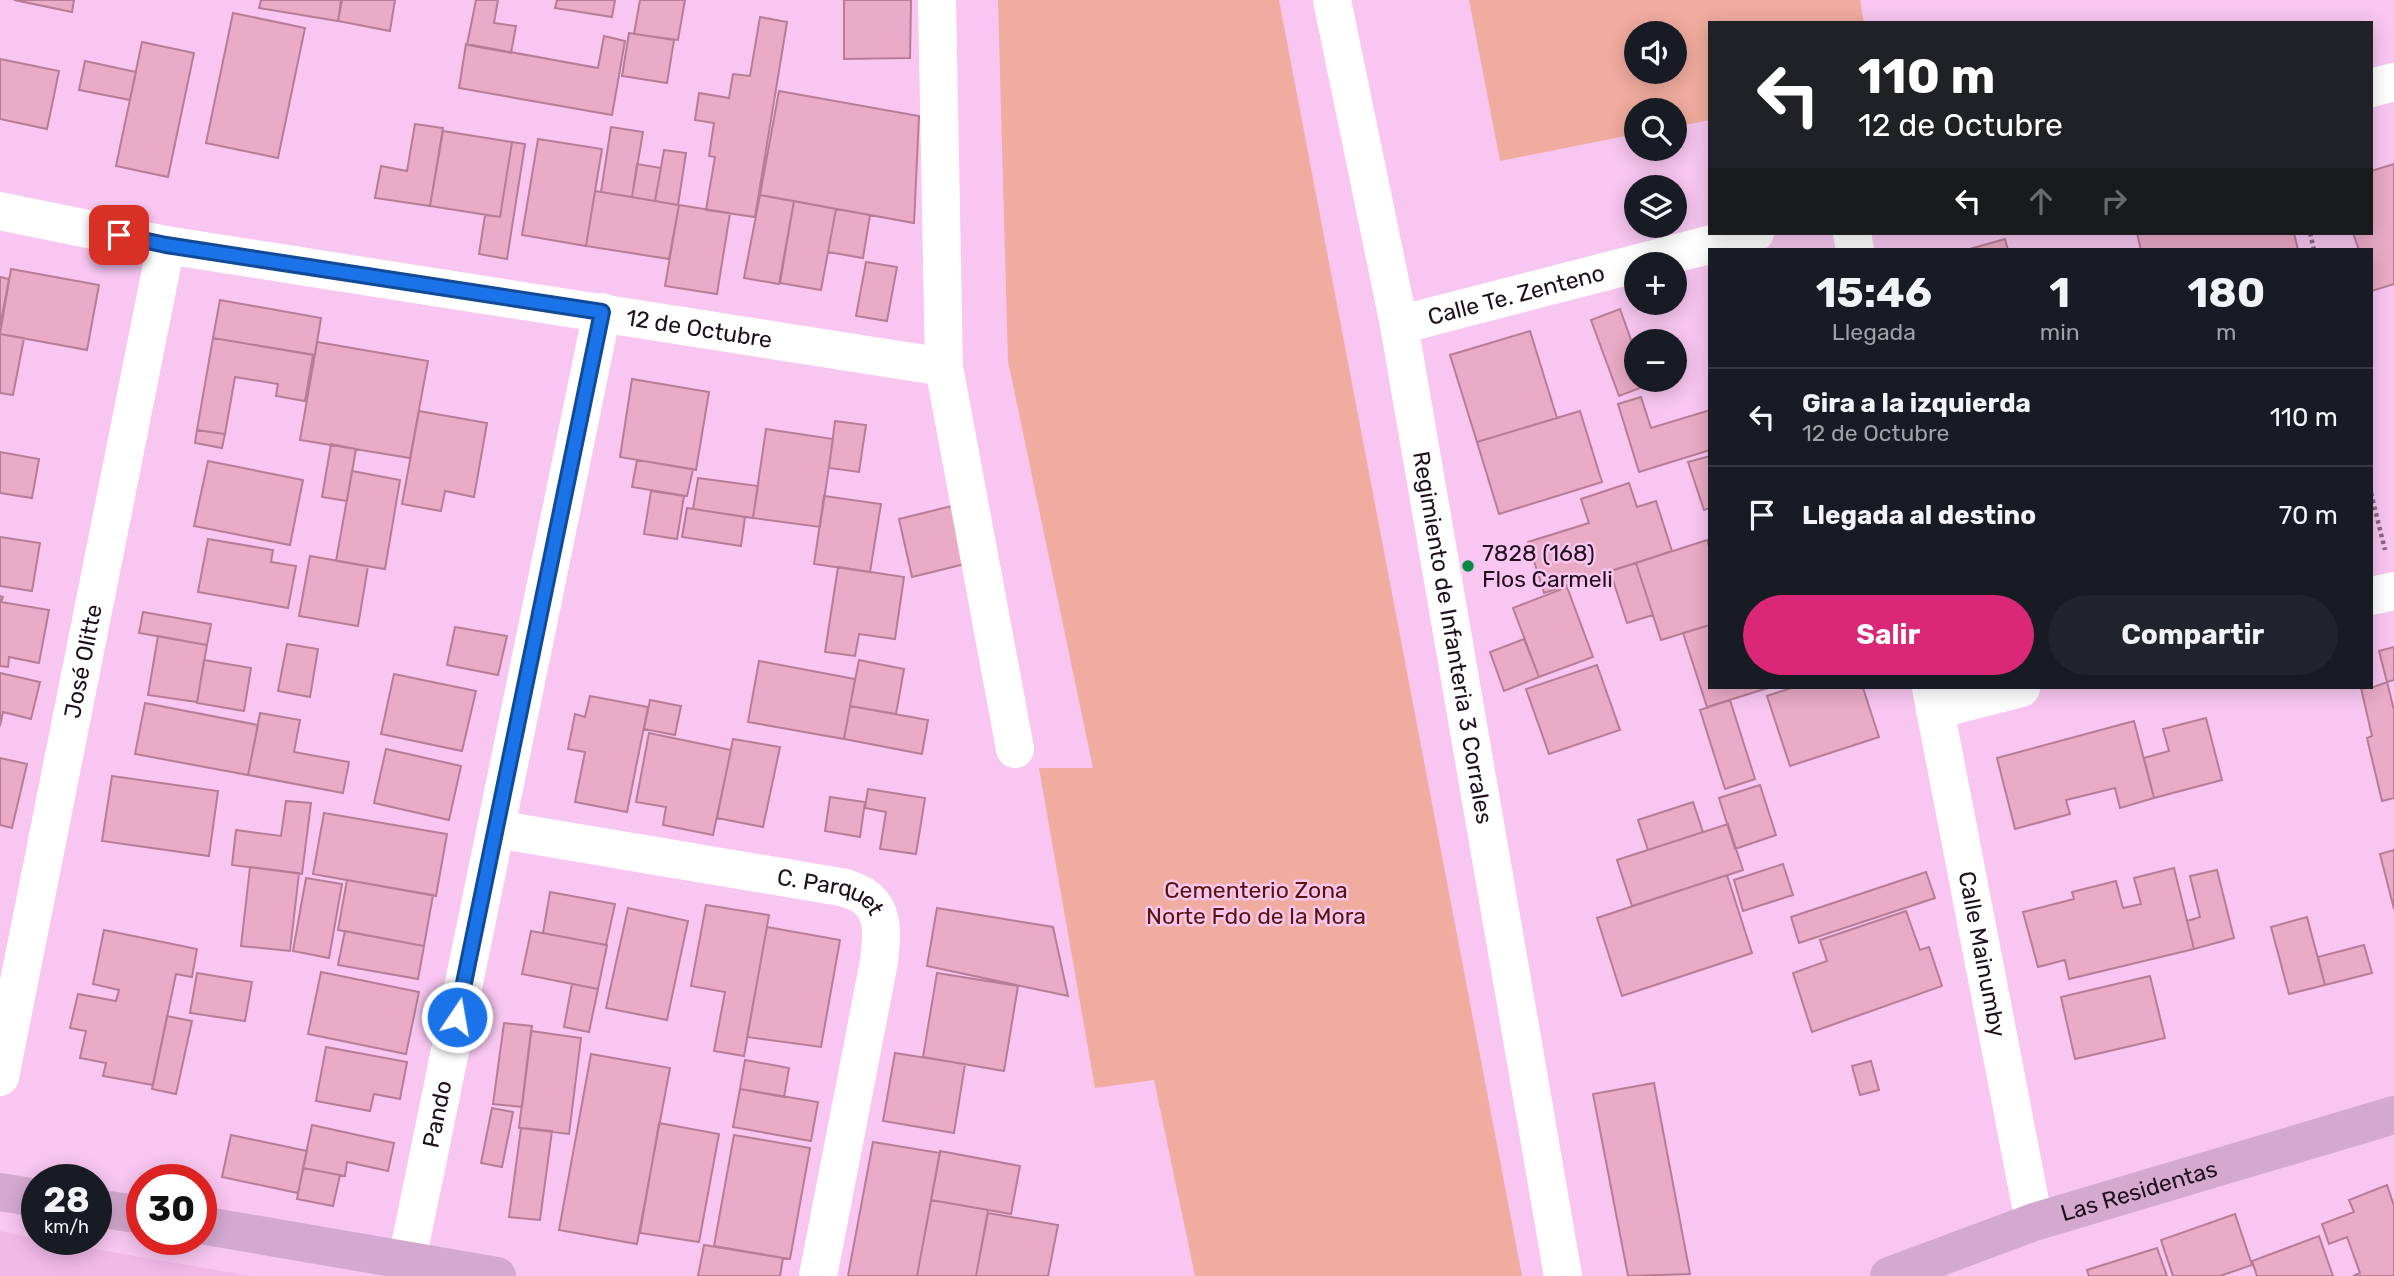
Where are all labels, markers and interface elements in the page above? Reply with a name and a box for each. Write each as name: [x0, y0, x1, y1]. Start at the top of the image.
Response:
map controls: [1624, 21, 1687, 392]
button: sound: [1624, 21, 1687, 84]
text: 110 m: [1858, 47, 1995, 105]
icon: left: [1743, 49, 1834, 140]
button: search: [1624, 98, 1687, 161]
text: 12 de Octubre: [1858, 106, 2063, 144]
button: layers: [1624, 175, 1687, 238]
icon: left: [1949, 182, 1987, 220]
icon: ahead: [2022, 182, 2060, 220]
icon: right: [2095, 182, 2133, 220]
pin: [89, 205, 149, 265]
icon: arrive: [100, 216, 138, 254]
button: +: [1624, 252, 1687, 315]
street label: Calle Te. Zenteno: [1425, 258, 1608, 331]
text: 15:46: [1816, 268, 1932, 318]
text: 1: [2049, 268, 2070, 318]
text: 180: [2187, 268, 2265, 318]
street label: 12 de Octubre: [624, 303, 774, 354]
text: Llegada: [1832, 318, 1916, 346]
text: min: [2040, 318, 2080, 346]
text: m: [2216, 318, 2237, 346]
button: −: [1624, 329, 1687, 392]
text: Gira a la izquierda: [1802, 388, 2031, 419]
icon: left: [1743, 398, 1781, 436]
text: 110 m: [2270, 402, 2338, 433]
text: 12 de Octubre: [1802, 419, 1949, 447]
street label: Regimiento de Infanteria 3 Corrales: [1407, 449, 1499, 826]
icon: arrive: [1743, 496, 1781, 534]
text: Llegada al destino: [1802, 500, 2036, 531]
text: 70 m: [2279, 500, 2338, 531]
place label: 7828 (168) Flos Carmeli: [1482, 539, 1613, 593]
marker: 7828 (168) Flos Carmeli: [1460, 558, 1476, 574]
button: Salir: [1743, 595, 2034, 675]
button: Compartir: [2048, 595, 2338, 675]
street label: José Olitte: [58, 602, 108, 721]
street label: C. Parquet: [775, 863, 890, 920]
street label: Calle Mainumby: [1953, 869, 2012, 1040]
park label: Cementerio Zona Norte Fdo de la Mora: [1146, 876, 1366, 930]
position arrow: [420, 980, 494, 1054]
street label: Pando: [416, 1078, 458, 1150]
street label: Las Residentas: [2057, 1154, 2220, 1227]
speed limit sign: 30: [126, 1164, 217, 1255]
text: 28: [43, 1179, 90, 1221]
text: km/h: [44, 1216, 89, 1238]

